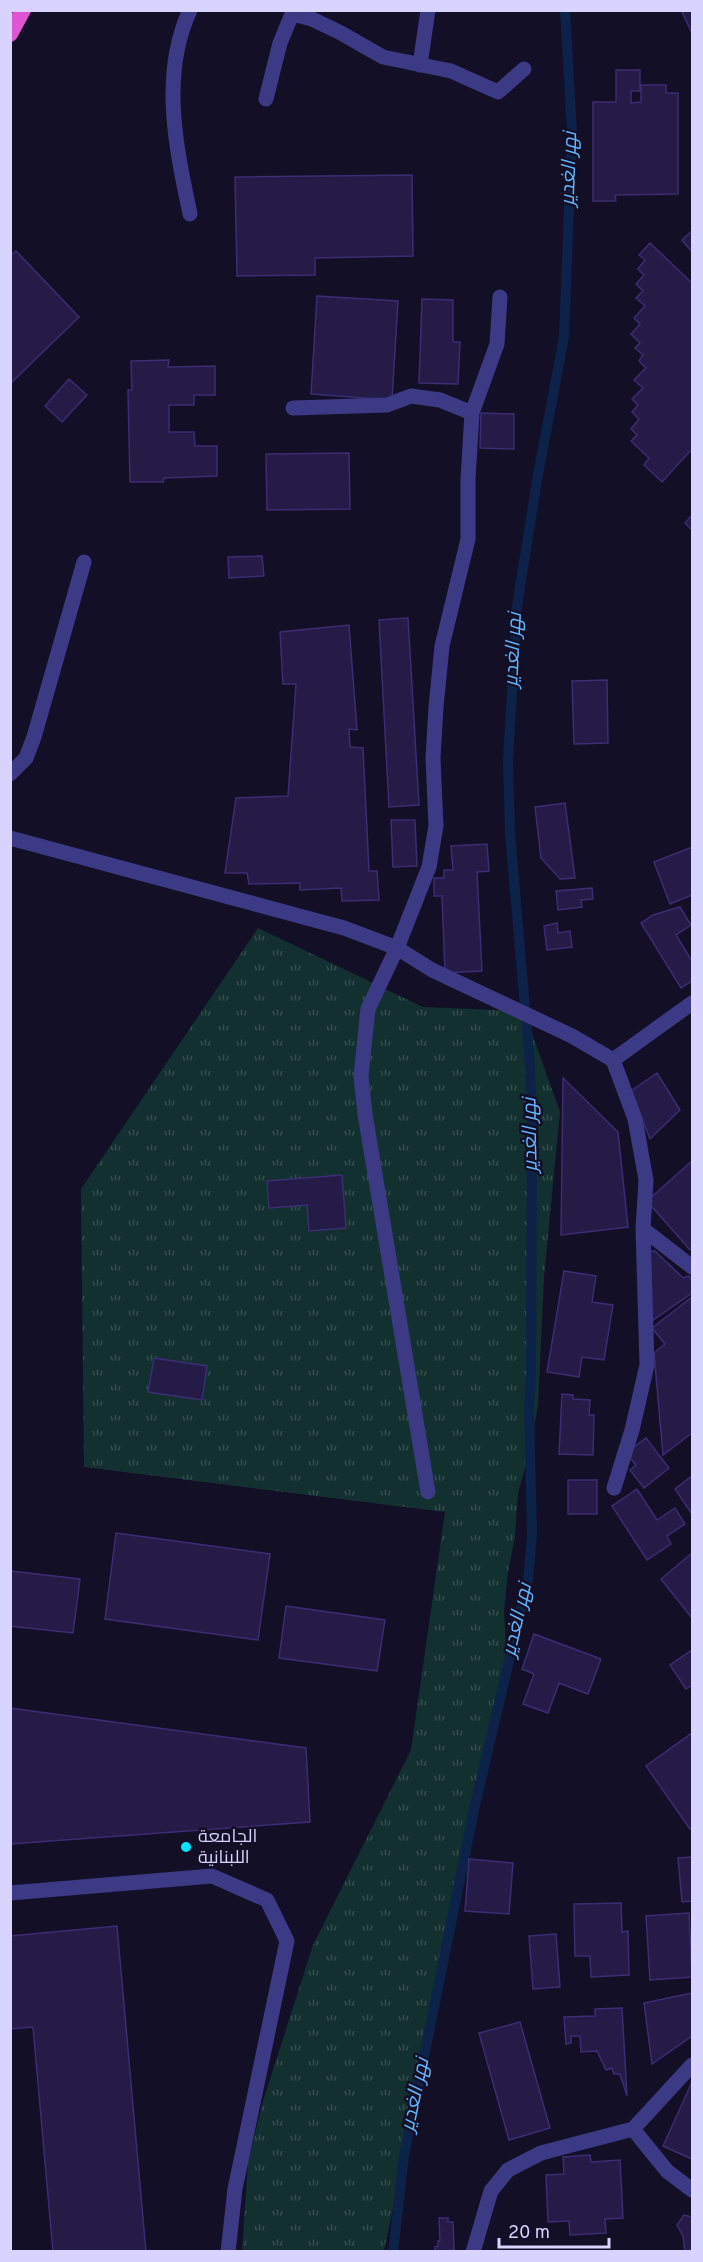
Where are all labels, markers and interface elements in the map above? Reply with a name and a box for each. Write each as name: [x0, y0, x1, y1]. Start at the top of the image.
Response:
water label: نهر الغدير: [556, 129, 584, 210]
water label: نهر الغدير: [499, 609, 529, 691]
water label: نهر الغدير: [517, 1095, 545, 1176]
water label: نهر الغدير: [496, 1578, 540, 1662]
place label: الجامعة اللبنانية: [198, 1826, 257, 1870]
marker: الجامعة اللبنانية: [179, 1840, 193, 1854]
water label: نهر الغدير: [395, 2053, 437, 2137]
scale bar: [499, 2211, 608, 2249]
text: 20 m: [508, 2222, 550, 2245]

